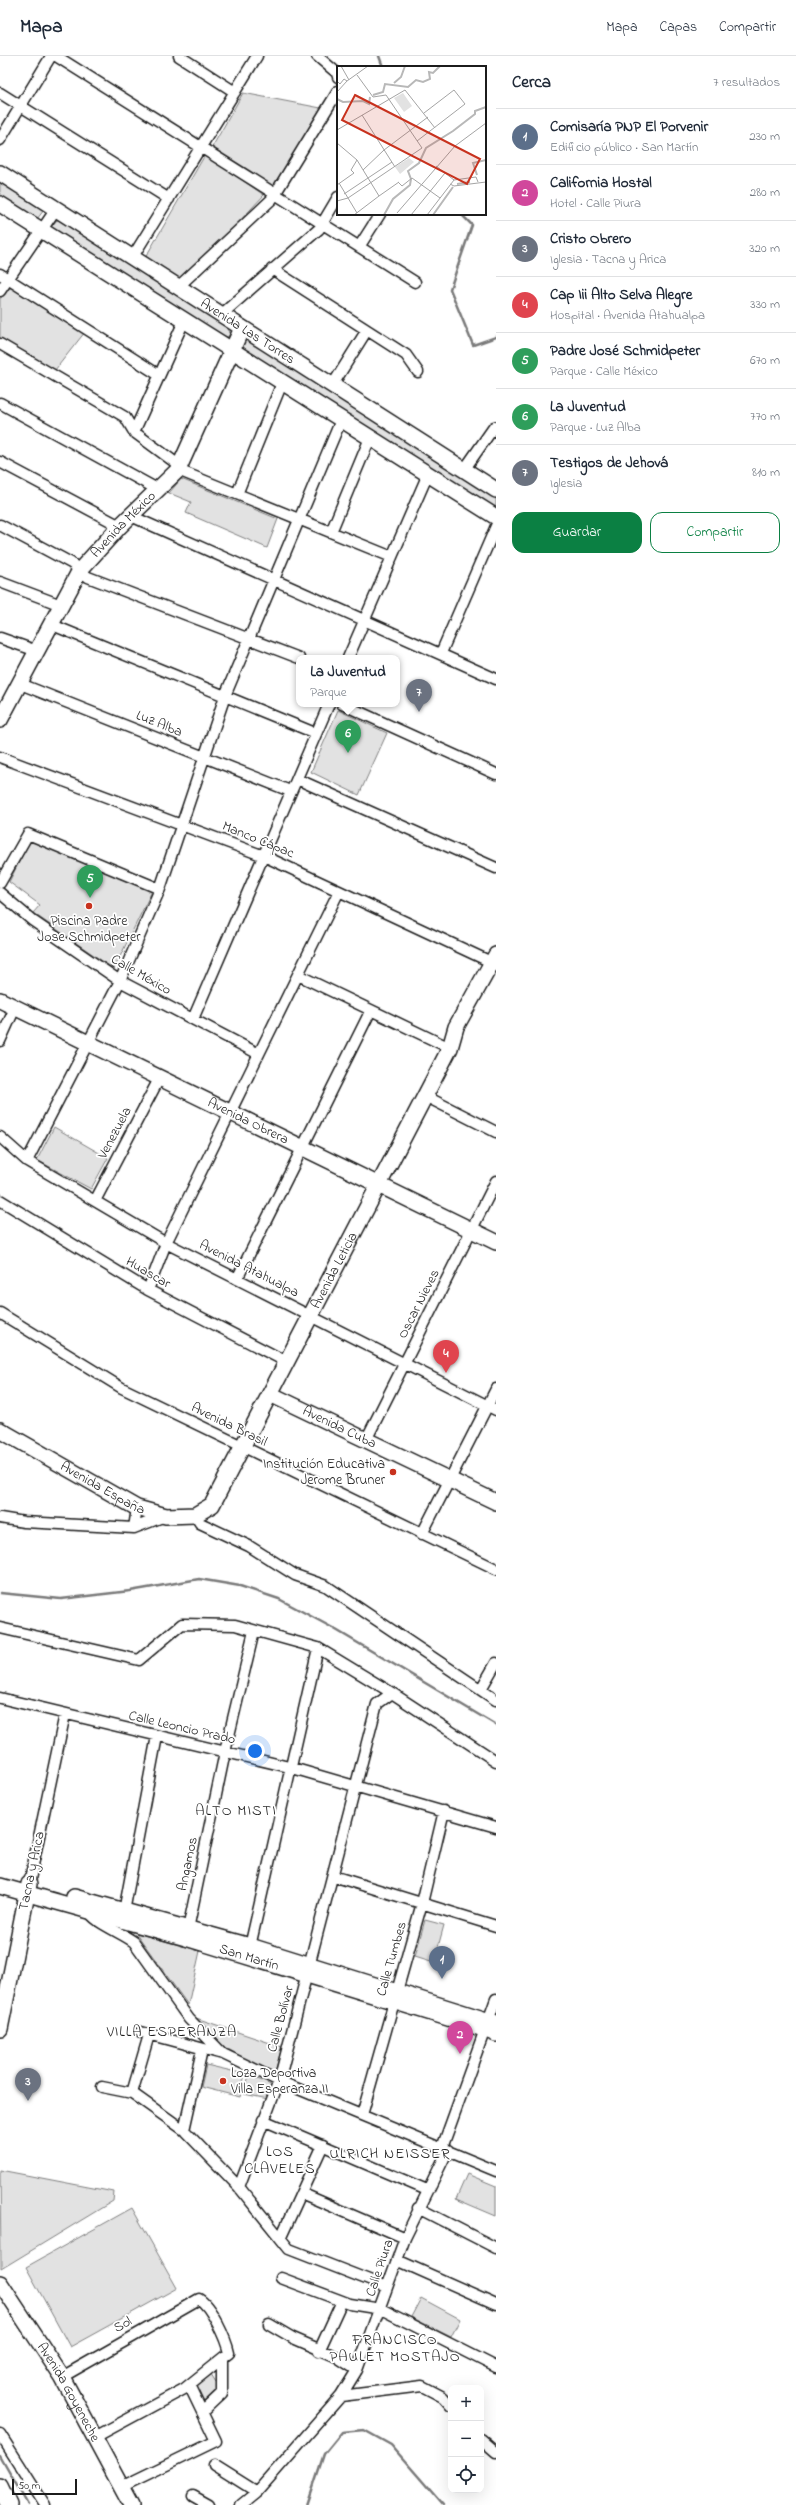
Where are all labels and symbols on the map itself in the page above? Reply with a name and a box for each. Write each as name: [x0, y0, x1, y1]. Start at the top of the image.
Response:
inset map: [337, 66, 486, 215]
street label: Avenida Las Torres: [196, 293, 299, 370]
street label: Avenida México: [86, 486, 161, 562]
pin: 7: [406, 679, 432, 712]
street label: Luz Alba: [133, 705, 185, 743]
pin: 6: [335, 720, 361, 753]
street label: Manco Cápac: [219, 816, 298, 864]
pin: 5: [77, 865, 103, 898]
marker: Piscina Padre Jose Schmidpeter: [84, 901, 94, 911]
place label: Piscina Padre Jose Schmidpeter: [37, 911, 141, 948]
street label: Calle México: [107, 949, 175, 1001]
street label: Avenida Obrera: [204, 1092, 292, 1150]
street label: Venezuela: [92, 1103, 137, 1164]
street label: Avenida Leticia: [305, 1228, 363, 1313]
street label: Avenida Atahualpa: [195, 1235, 303, 1303]
street label: Huascar: [122, 1252, 175, 1295]
street label: Oscar Nieves: [393, 1266, 445, 1342]
pin: 4: [433, 1340, 459, 1373]
street label: Avenida Brasil: [187, 1398, 271, 1452]
street label: Avenida Cuba: [299, 1401, 380, 1454]
place label: Institución Educativa Jerome Bruner: [263, 1454, 386, 1491]
street label: Avenida España: [56, 1456, 147, 1520]
marker: Institución Educativa Jerome Bruner: [388, 1467, 398, 1477]
street label: Calle Leoncio Prado: [126, 1705, 238, 1751]
your location: [245, 1741, 265, 1761]
district label: ALTO MISTI: [195, 1800, 277, 1822]
street label: Tacna y Arica: [13, 1830, 52, 1913]
street label: Angamos: [172, 1835, 205, 1893]
street label: Calle Tumbes: [371, 1919, 413, 1999]
street label: San Martín: [217, 1938, 282, 1976]
pin: 1: [429, 1946, 455, 1979]
street label: Calle Bolívar: [262, 1983, 300, 2055]
district label: VILLA ESPERANZA: [106, 2021, 237, 2043]
pin: 2: [447, 2021, 473, 2054]
place label: Loza Deportiva Villa Esperanza II: [230, 2063, 328, 2100]
pin: 3: [15, 2068, 41, 2101]
marker: Loza Deportiva Villa Esperanza II: [218, 2076, 228, 2086]
district label: LOS CLAVELES: [244, 2141, 316, 2180]
district label: ULRICH NEISSER: [330, 2143, 450, 2165]
street label: Calle Piura: [360, 2237, 400, 2299]
street label: Sol: [110, 2311, 136, 2339]
district label: FRANCISCO PAULET MOSTAJO: [329, 2329, 461, 2368]
street label: Avenida Goyeneche: [32, 2338, 106, 2446]
scale bar: [12, 2477, 77, 2496]

